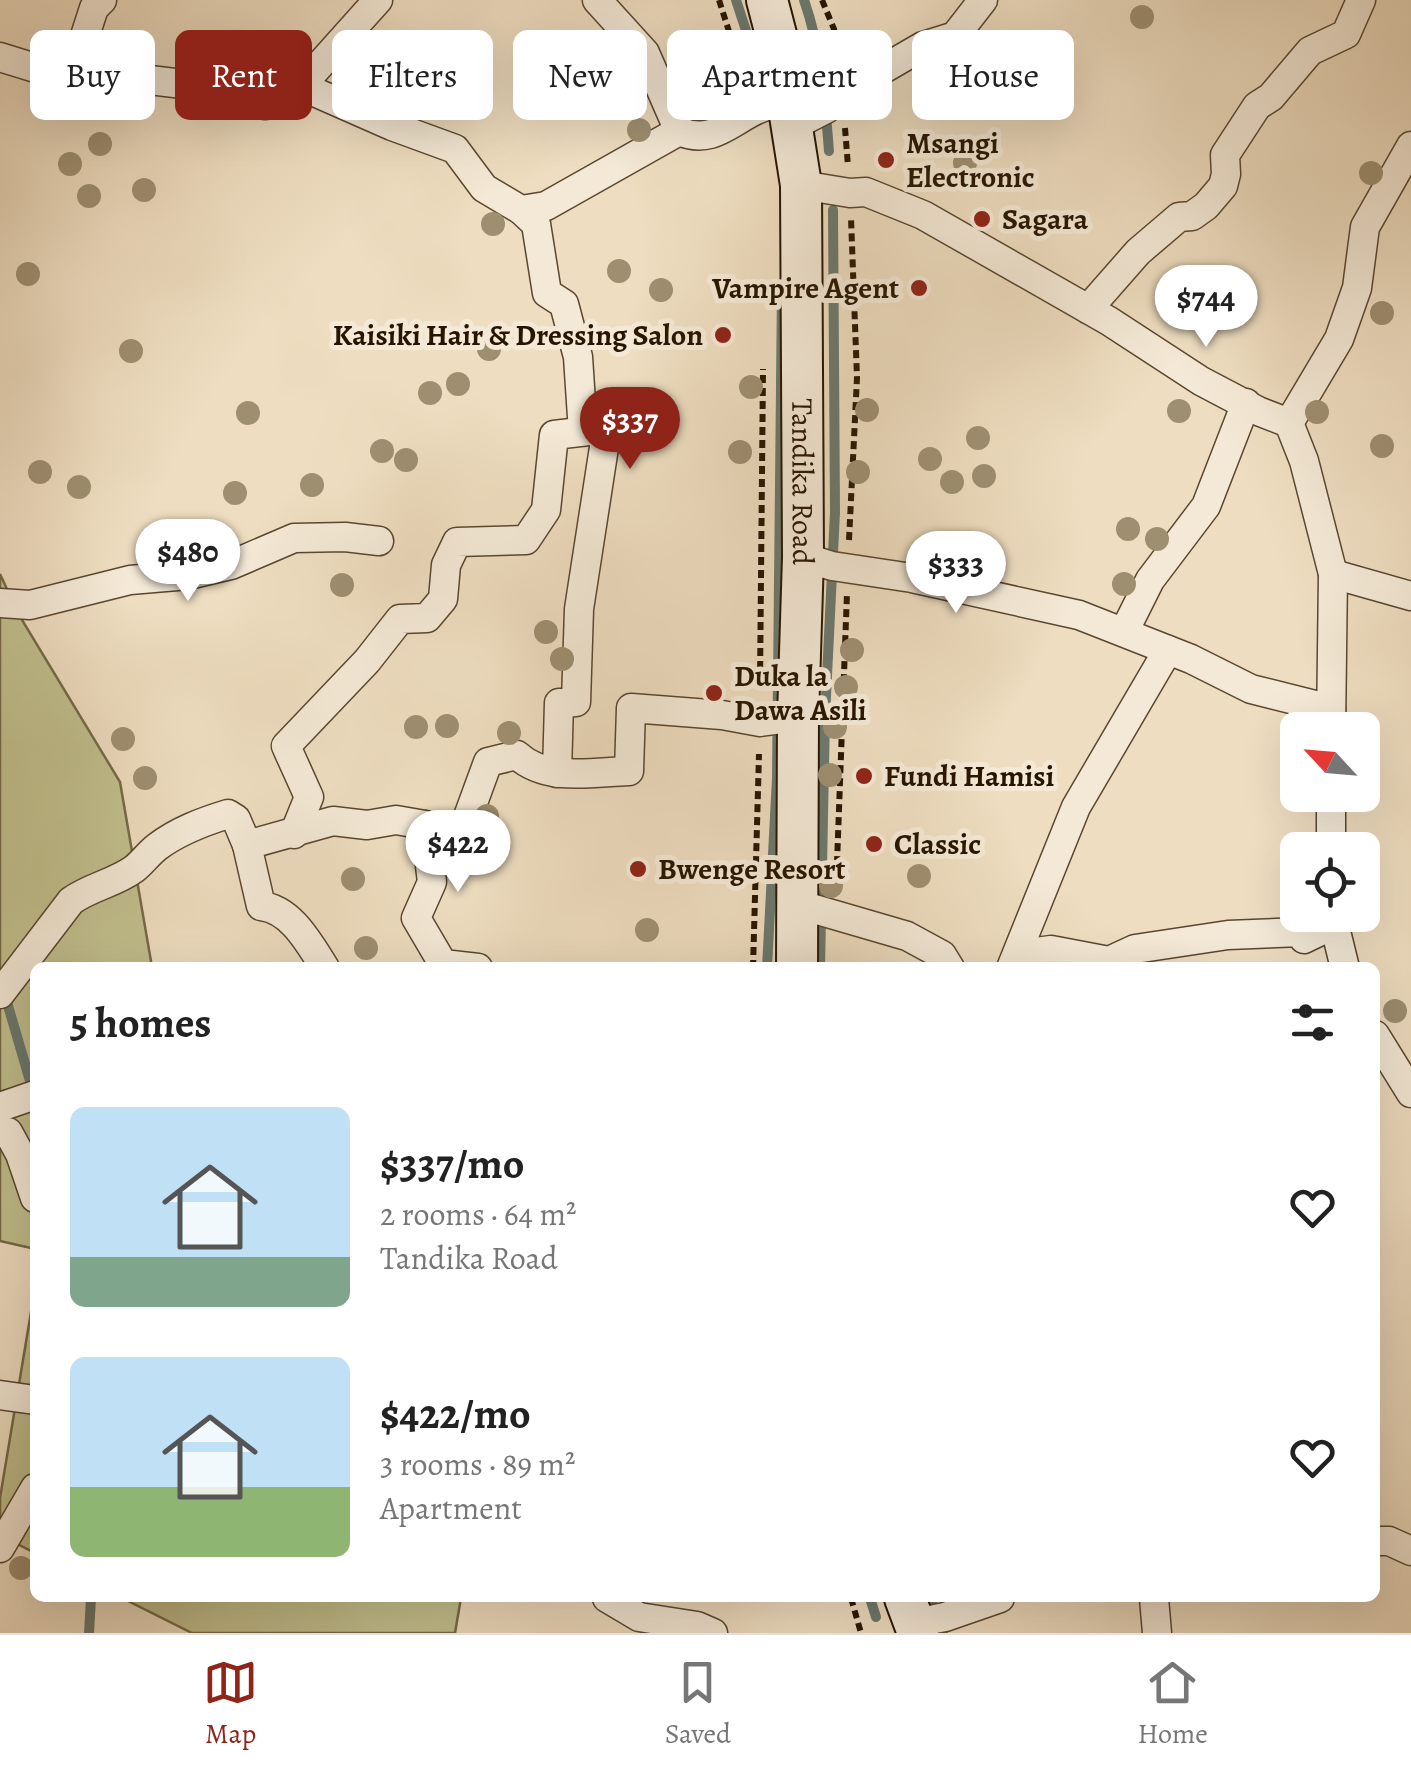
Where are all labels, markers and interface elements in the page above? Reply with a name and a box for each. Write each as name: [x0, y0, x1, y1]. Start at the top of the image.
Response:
chip: Buy: [30, 30, 155, 120]
chip: Rent: [175, 30, 312, 120]
chip: Filters: [332, 30, 493, 120]
chip: New: [513, 30, 647, 120]
chip: Apartment: [667, 30, 892, 120]
chip: House: [912, 30, 1074, 120]
place label: Msangi Electronic: [906, 123, 1035, 197]
marker: Msangi Electronic: [875, 149, 897, 171]
place label: Sagara: [1002, 199, 1089, 239]
marker: Sagara: [971, 208, 993, 230]
pin: $744: [1147, 265, 1265, 350]
place label: Vampire Agent: [711, 268, 899, 308]
text: $744: [1177, 275, 1235, 319]
marker: Vampire Agent: [908, 277, 930, 299]
place label: Kaisiki Hair & Dressing Salon: [333, 315, 703, 355]
marker: Kaisiki Hair & Dressing Salon: [712, 324, 734, 346]
pin: $337: [571, 387, 689, 472]
text: $337: [602, 397, 658, 441]
street label: Tandika Road: [782, 398, 823, 566]
pin: $480: [129, 519, 247, 604]
text: $480: [157, 529, 219, 573]
pin: $333: [897, 531, 1015, 616]
text: $333: [928, 541, 984, 585]
place label: Duka la Dawa Asili: [734, 656, 867, 730]
marker: Duka la Dawa Asili: [703, 682, 725, 704]
north arrow: [1280, 712, 1380, 812]
map controls: [1280, 712, 1380, 932]
place label: Fundi Hamisi: [884, 756, 1055, 796]
marker: Fundi Hamisi: [853, 765, 875, 787]
pin: $422: [399, 810, 517, 895]
text: $422: [428, 820, 488, 864]
place label: Classic: [894, 824, 981, 864]
button: locate: [1280, 832, 1380, 932]
marker: Classic: [863, 833, 885, 855]
place label: Bwenge Resort: [658, 849, 846, 889]
marker: Bwenge Resort: [627, 858, 649, 880]
text: 5 homes: [70, 994, 211, 1051]
icon: filters: [1285, 995, 1340, 1050]
text: $337/mo: [380, 1135, 524, 1192]
icon: home: [150, 1147, 270, 1267]
icon: heart: [1285, 1180, 1340, 1235]
text: 2 rooms · 64 m²: [380, 1192, 577, 1236]
text: Tandika Road: [380, 1236, 558, 1280]
text: $422/mo: [380, 1385, 531, 1442]
icon: home: [150, 1397, 270, 1517]
icon: heart: [1285, 1430, 1340, 1485]
text: 3 rooms · 89 m²: [380, 1442, 576, 1486]
text: Apartment: [380, 1486, 522, 1530]
tab: Map: [203, 1655, 258, 1753]
tab: Saved: [665, 1655, 731, 1753]
tab: Home: [1137, 1655, 1208, 1753]

